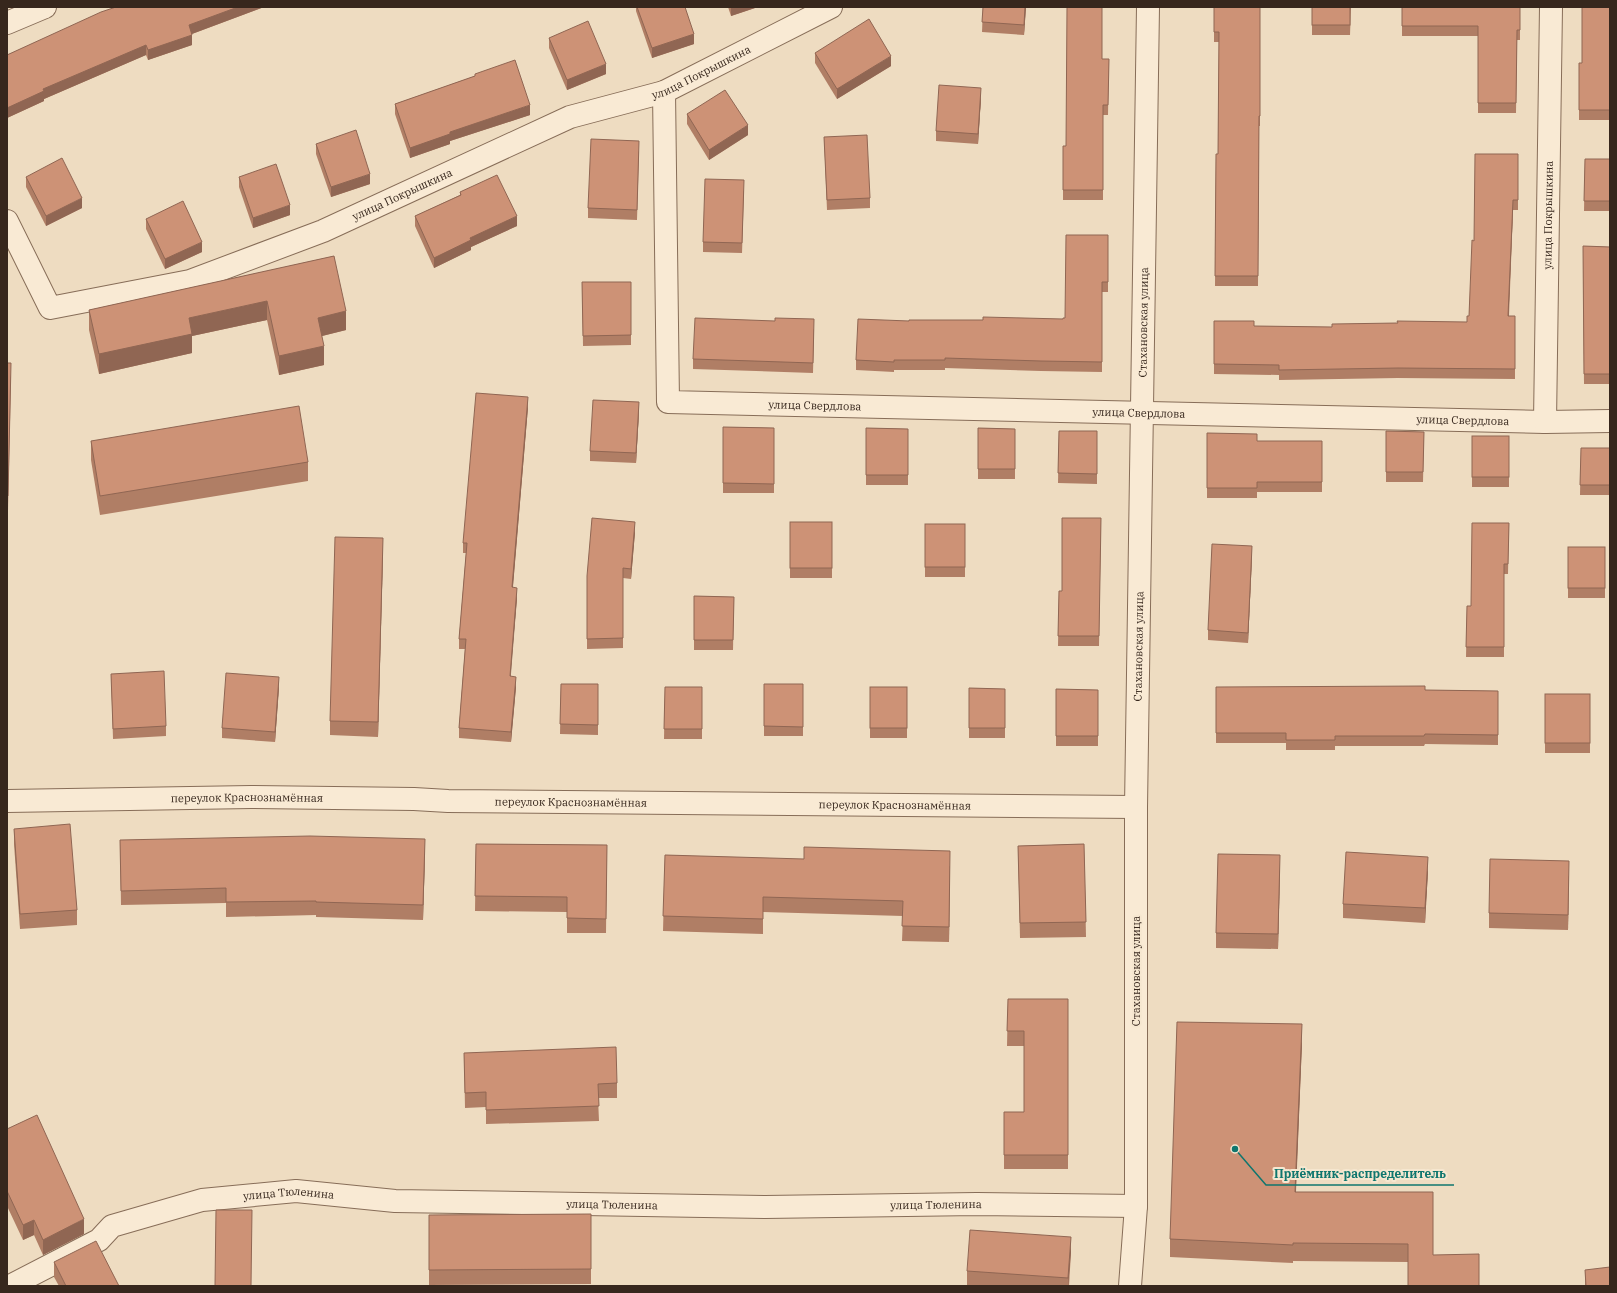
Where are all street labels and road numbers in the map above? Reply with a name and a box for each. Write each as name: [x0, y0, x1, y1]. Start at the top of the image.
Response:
street label: улица Покрышкина: [650, 42, 753, 102]
street label: улица Покрышкина: [1540, 161, 1556, 269]
street label: улица Покрышкина: [350, 165, 455, 224]
street label: Стахановская улица: [1135, 267, 1151, 378]
street label: улица Свердлова: [768, 397, 862, 413]
street label: улица Свердлова: [1092, 405, 1186, 421]
street label: улица Свердлова: [1416, 412, 1509, 428]
street label: Стахановская улица: [1131, 591, 1146, 702]
street label: переулок Краснознамённая: [171, 790, 323, 805]
street label: переулок Краснознамённая: [495, 794, 647, 810]
street label: переулок Краснознамённая: [819, 797, 971, 813]
street label: Стахановская улица: [1129, 916, 1143, 1026]
street label: улица Тюленина: [242, 1184, 335, 1203]
street label: улица Тюленина: [566, 1197, 658, 1212]
street label: улица Тюленина: [890, 1197, 982, 1212]

